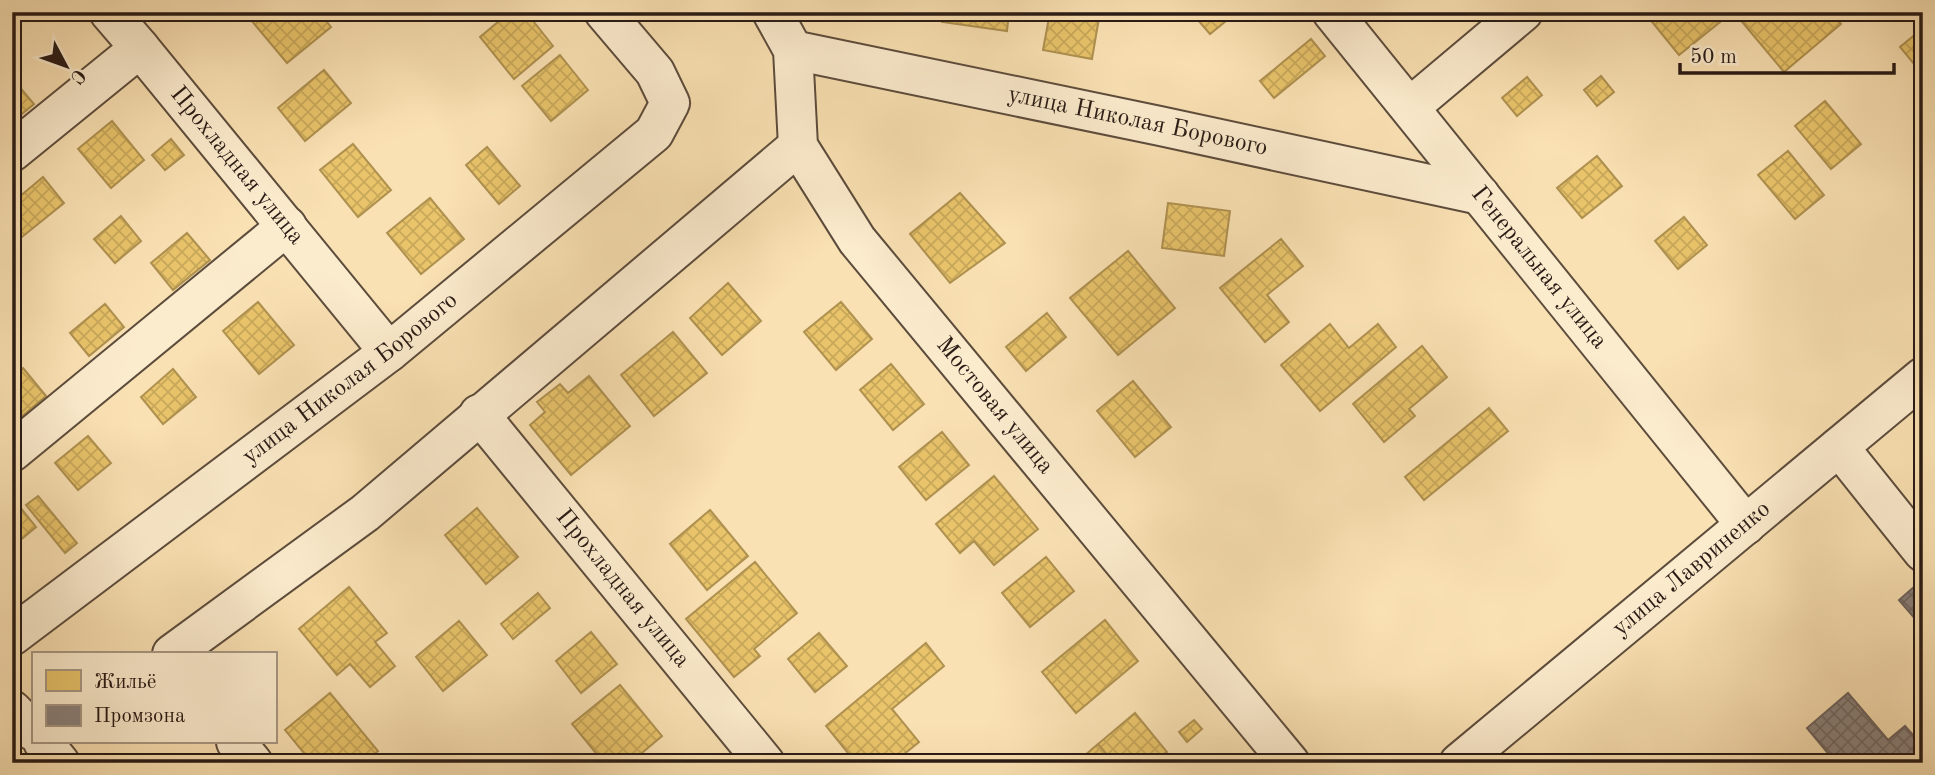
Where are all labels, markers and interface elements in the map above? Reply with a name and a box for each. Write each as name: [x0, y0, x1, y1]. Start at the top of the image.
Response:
north arrow: [32, 32, 102, 102]
scale bar: [1680, 32, 1893, 76]
text: 50 m: [1690, 47, 1737, 68]
text: С: [66, 65, 88, 86]
street label: Прохладная улица: [165, 82, 308, 250]
street label: улица Николая Борового: [1006, 83, 1270, 161]
street label: Генеральная улица: [1466, 182, 1611, 354]
street label: улица Николая Борового: [238, 288, 463, 470]
street label: Мостовая улица: [931, 333, 1058, 479]
street label: улица Лавриненко: [1609, 497, 1775, 641]
street label: Прохладная улица: [551, 505, 694, 673]
legend: [32, 652, 276, 744]
text: Жильё: [94, 672, 157, 693]
text: Промзона: [94, 706, 185, 727]

